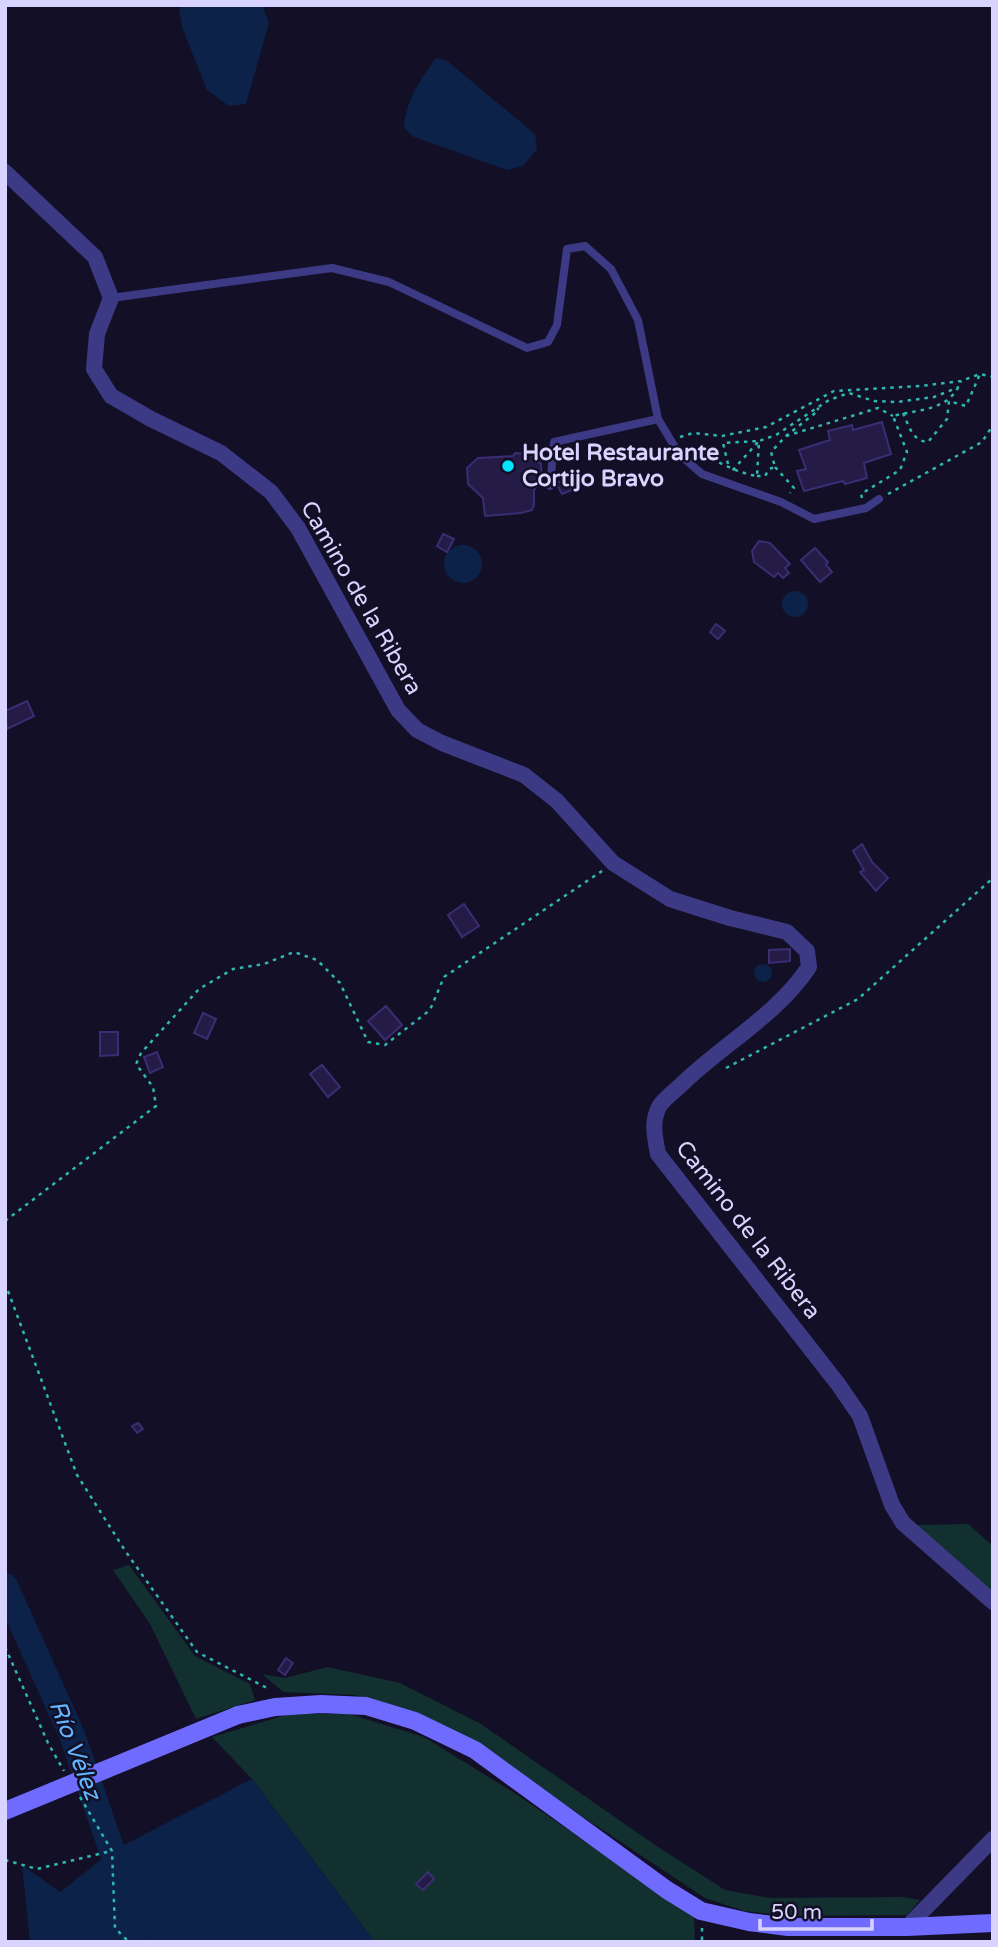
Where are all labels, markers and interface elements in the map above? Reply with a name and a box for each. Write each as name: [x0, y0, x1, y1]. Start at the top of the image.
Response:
place label: Hotel Restaurante Cortijo Bravo: [522, 439, 719, 493]
marker: Hotel Restaurante Cortijo Bravo: [500, 458, 516, 474]
street label: Camino de la Ribera: [294, 496, 428, 700]
street label: Camino de la Ribera: [669, 1135, 827, 1325]
water label: Río Vélez: [43, 1696, 108, 1806]
scale bar: [760, 1888, 872, 1932]
text: 50 m: [771, 1900, 822, 1925]

